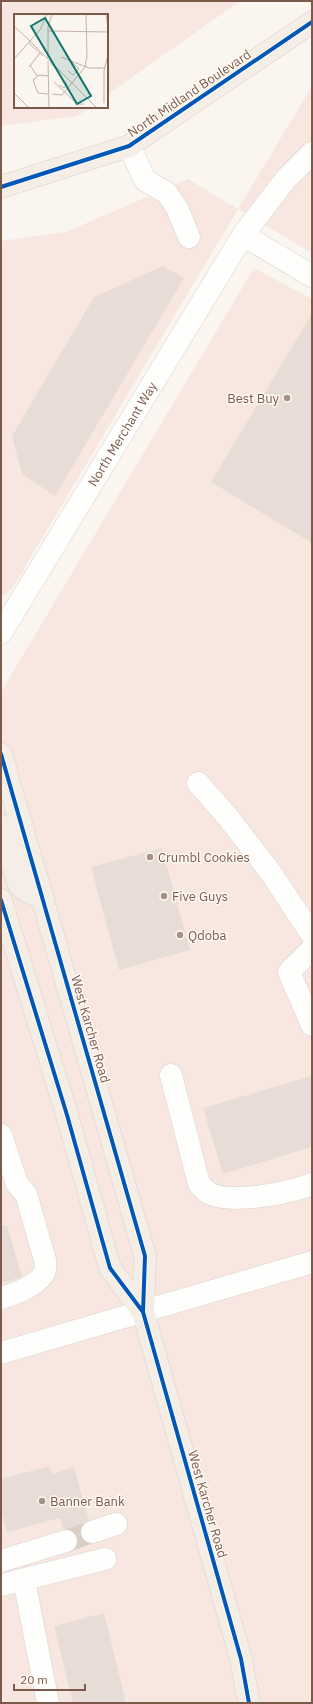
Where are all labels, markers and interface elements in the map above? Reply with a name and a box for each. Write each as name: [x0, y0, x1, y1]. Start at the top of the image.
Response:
inset map: [14, 14, 108, 108]
street label: North Midland Boulevard: [124, 46, 254, 141]
street label: North Merchant Way: [84, 378, 161, 490]
place label: Best Buy: [227, 390, 280, 407]
marker: Best Buy: [282, 393, 292, 403]
place label: Crumbl Cookies: [158, 849, 250, 866]
marker: Crumbl Cookies: [145, 852, 155, 862]
place label: Five Guys: [172, 888, 228, 905]
marker: Five Guys: [159, 891, 169, 901]
place label: Qdoba: [188, 927, 227, 944]
marker: Qdoba: [175, 930, 185, 940]
street label: West Karcher Road: [67, 973, 114, 1085]
street label: West Karcher Road: [184, 1448, 231, 1560]
place label: Banner Bank: [50, 1493, 125, 1510]
marker: Banner Bank: [37, 1496, 47, 1506]
scale bar: [14, 1666, 85, 1692]
text: 20 m: [20, 1672, 48, 1687]

